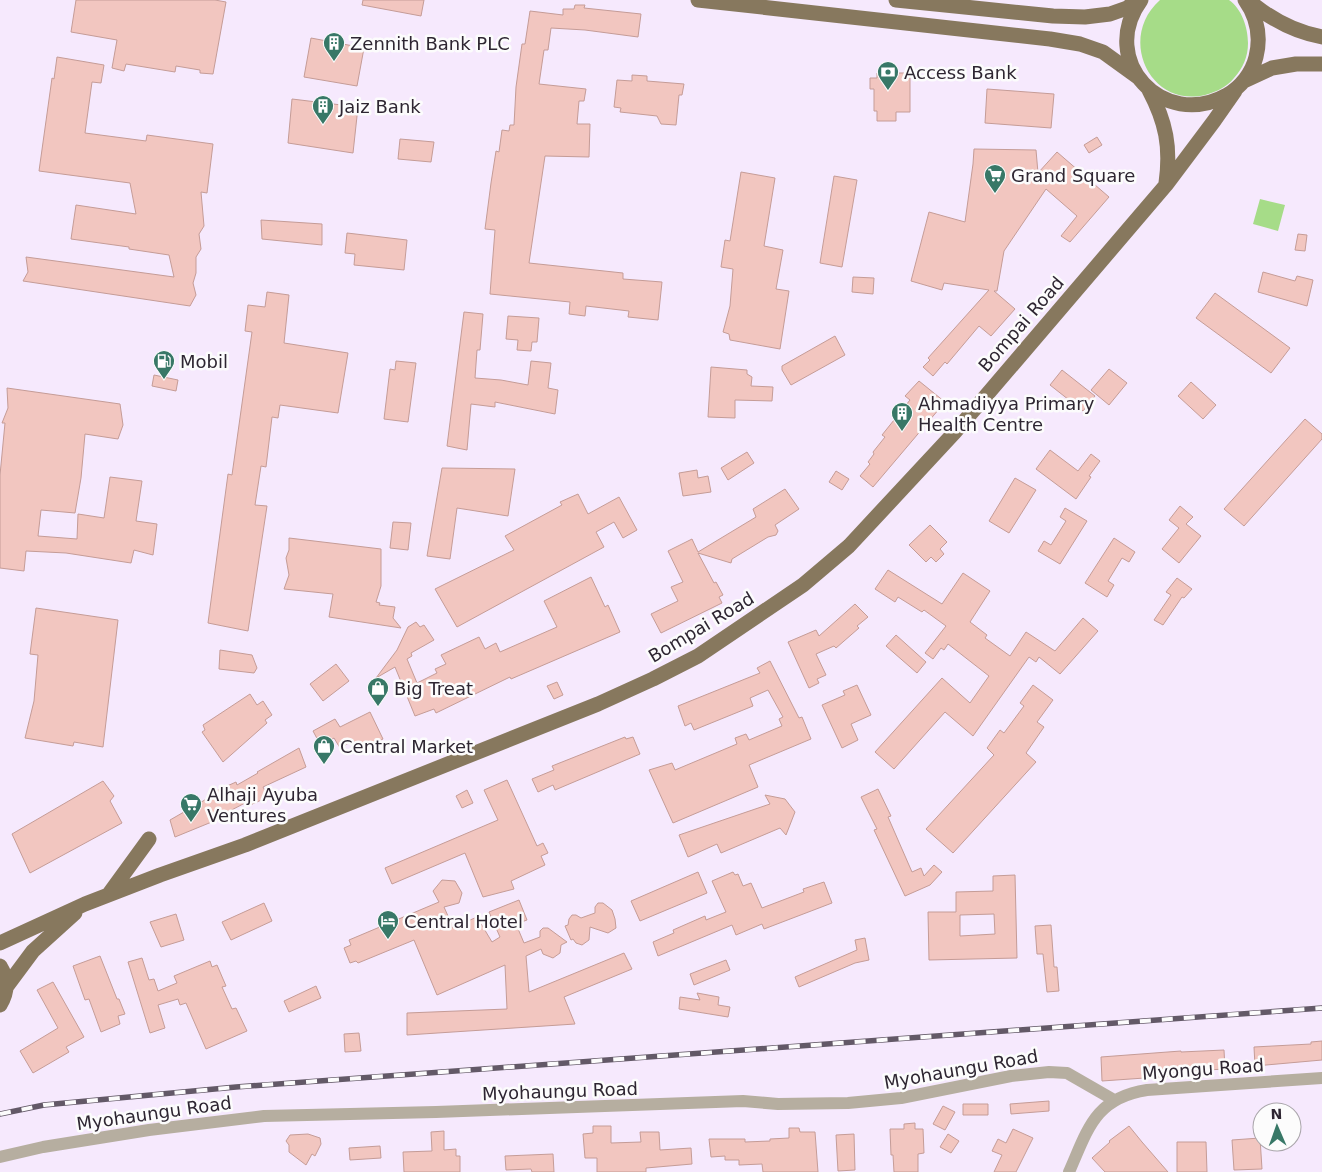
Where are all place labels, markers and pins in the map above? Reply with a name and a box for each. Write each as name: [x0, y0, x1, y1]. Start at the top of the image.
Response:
building icon: Zennith Bank PLC: [322, 31, 346, 62]
place label: Zennith Bank PLC: [350, 33, 510, 54]
bank icon: Access Bank: [876, 60, 900, 91]
place label: Access Bank: [904, 62, 1017, 83]
building icon: Jaiz Bank: [311, 94, 335, 125]
place label: Jaiz Bank: [338, 96, 421, 117]
supermarket icon: Grand Square: [983, 163, 1007, 194]
place label: Grand Square: [1011, 165, 1135, 186]
fuel station icon: Mobil: [152, 349, 176, 380]
place label: Mobil: [180, 351, 228, 372]
place label: Ahmadiyya Primary Health Centre: [918, 393, 1095, 435]
building icon: Ahmadiyya Primary Health Centre: [890, 401, 914, 432]
shop icon: Big Treat: [366, 676, 390, 707]
place label: Big Treat: [394, 678, 473, 699]
shop icon: Central Market: [312, 734, 336, 765]
place label: Central Market: [340, 736, 473, 757]
place label: Alhaji Ayuba Ventures: [207, 784, 318, 826]
supermarket icon: Alhaji Ayuba Ventures: [179, 792, 203, 823]
hotel icon: Central Hotel: [376, 909, 400, 940]
place label: Central Hotel: [404, 911, 523, 932]

